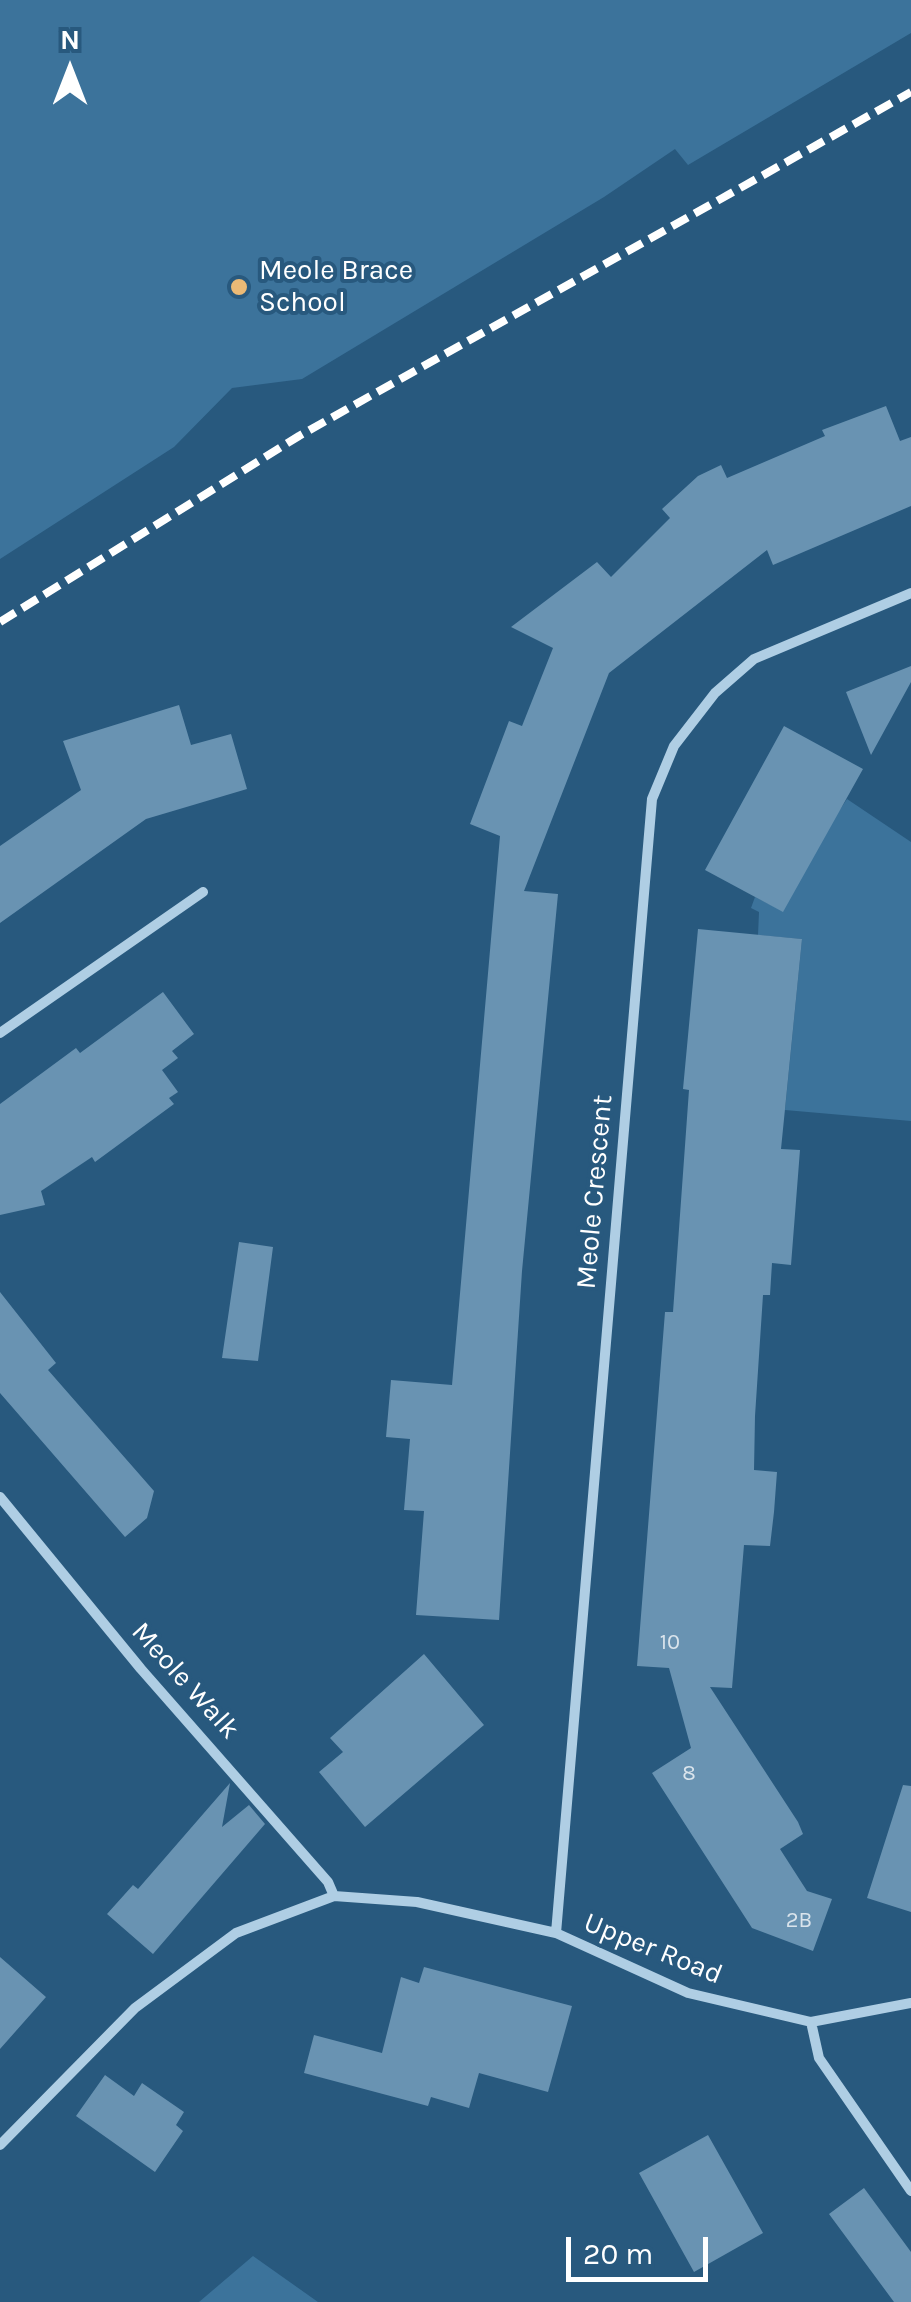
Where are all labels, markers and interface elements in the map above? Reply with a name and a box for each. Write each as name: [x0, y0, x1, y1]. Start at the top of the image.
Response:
north arrow: [20, 20, 120, 120]
text: N: [60, 23, 80, 56]
place label: Meole Brace School: [259, 254, 413, 320]
marker: Meole Brace School: [228, 276, 250, 298]
street label: Meole Crescent: [570, 1093, 620, 1291]
street label: Meole Walk: [124, 1616, 246, 1746]
house number: 10: [660, 1630, 680, 1656]
house number: 8: [682, 1761, 696, 1787]
street label: Upper Road: [579, 1906, 727, 1992]
house number: 2B: [786, 1908, 812, 1934]
scale bar: [571, 2217, 714, 2279]
text: 20 m: [583, 2236, 653, 2272]

